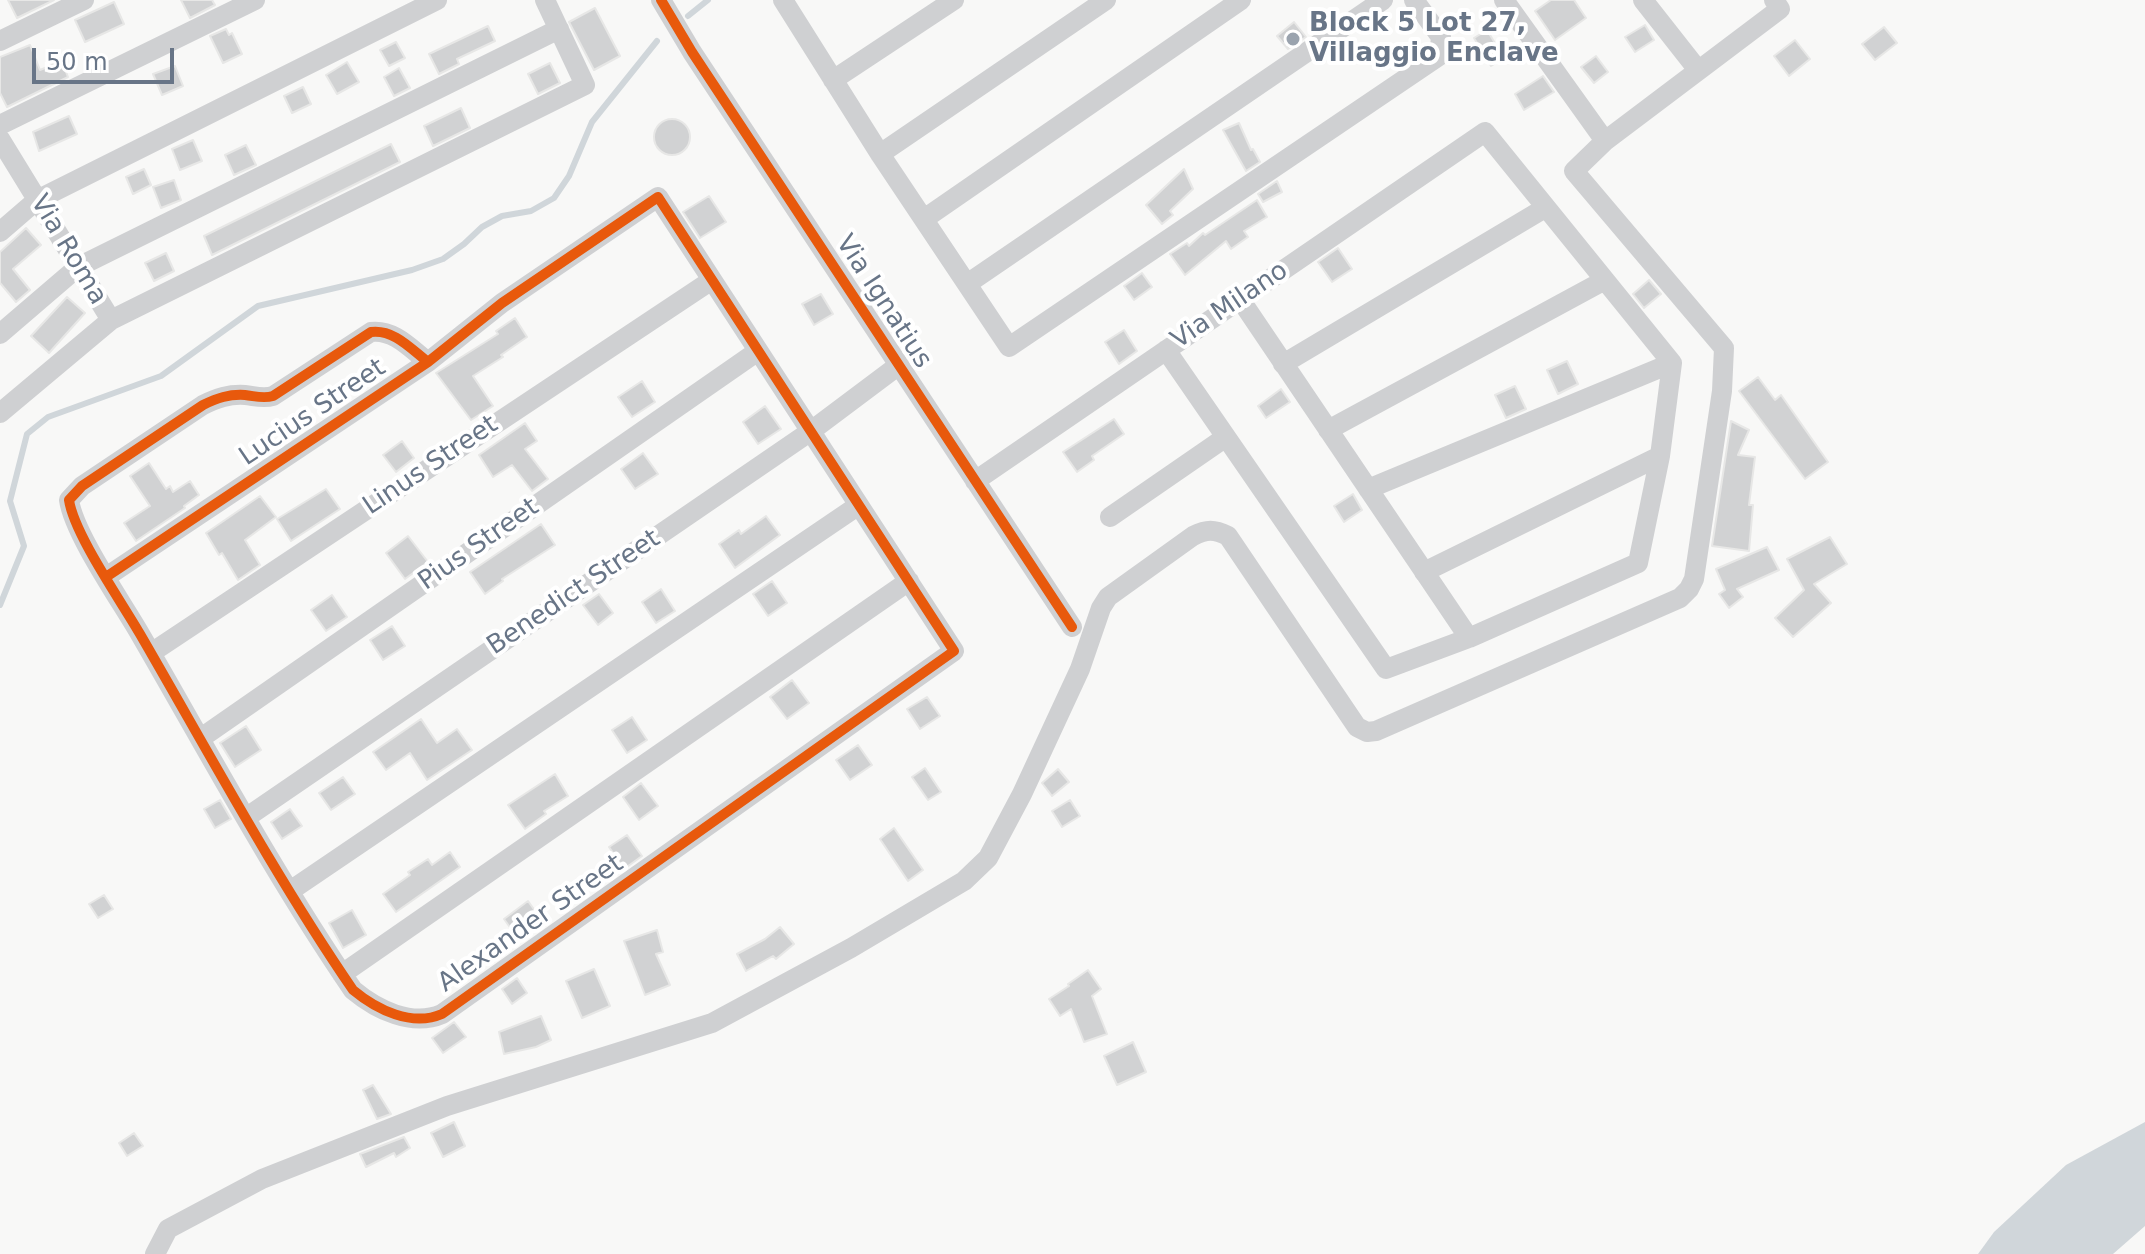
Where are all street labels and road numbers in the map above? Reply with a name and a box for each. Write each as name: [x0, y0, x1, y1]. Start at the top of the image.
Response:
street label: Via Roma: [23, 189, 113, 311]
street label: Via Ignatius: [828, 229, 938, 375]
street label: Via Milano: [1166, 256, 1294, 356]
street label: Lucius Street: [234, 353, 392, 473]
street label: Linus Street: [358, 410, 504, 522]
street label: Pius Street: [413, 492, 545, 598]
street label: Benedict Street: [482, 524, 666, 662]
street label: Alexander Street: [432, 848, 630, 1000]

